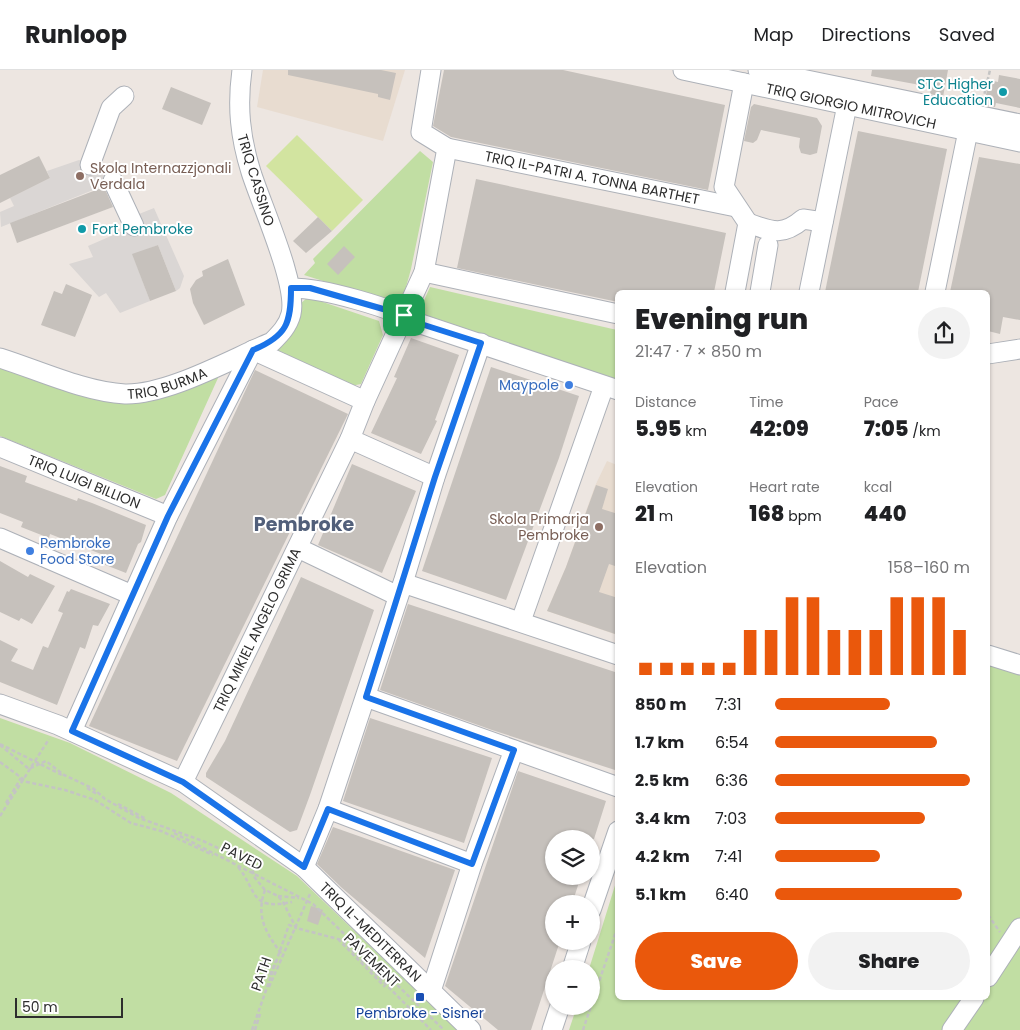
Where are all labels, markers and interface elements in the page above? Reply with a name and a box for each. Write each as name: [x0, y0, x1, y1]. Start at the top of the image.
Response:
text: Runloop: [25, 18, 127, 51]
text: Map: [754, 22, 793, 47]
text: Directions: [821, 22, 911, 47]
text: Saved: [939, 22, 995, 47]
place label: STC Higher Education: [917, 74, 993, 110]
street label: TRIQ GIORGIO MITROVICH: [764, 78, 938, 134]
marker: STC Higher Education: [997, 86, 1009, 98]
street label: TRIQ CASSINO: [233, 132, 279, 228]
street label: TRIQ IL-PATRI A. TONNA BARTHET: [483, 146, 702, 209]
place label: Skola Internazzjonali Verdala: [90, 158, 231, 194]
marker: Skola Internazzjonali Verdala: [74, 170, 86, 182]
place label: Fort Pembroke: [92, 219, 193, 239]
marker: Fort Pembroke: [76, 223, 88, 235]
pin: [383, 294, 425, 336]
text: Evening run: [635, 300, 808, 339]
icon: arrive: [390, 301, 418, 329]
button: share: [918, 307, 970, 359]
text: 21:47 · 7 × 850 m: [635, 340, 762, 363]
street label: TRIQ BURMA: [127, 363, 210, 404]
place label: Maypole: [499, 375, 559, 395]
marker: Maypole: [563, 379, 575, 391]
text: Distance: [635, 392, 696, 412]
text: Time: [749, 392, 783, 412]
text: Pace: [864, 392, 898, 412]
text: 5.95: [635, 414, 682, 443]
text: 42:09: [749, 414, 809, 443]
text: 7:05: [864, 414, 909, 443]
text: km: [682, 421, 707, 441]
text: /km: [909, 421, 941, 441]
street label: TRIQ LUIGI BILLION: [25, 450, 143, 514]
text: Elevation: [635, 477, 698, 497]
text: Heart rate: [749, 477, 820, 497]
text: kcal: [864, 477, 892, 497]
text: 21: [635, 499, 655, 528]
text: 168: [749, 499, 785, 528]
text: 440: [864, 499, 906, 528]
text: m: [655, 506, 673, 526]
text: bpm: [785, 506, 822, 526]
place label: Skola Primarja Pembroke: [489, 509, 589, 545]
district label: Pembroke: [254, 511, 354, 538]
marker: Skola Primarja Pembroke: [593, 521, 605, 533]
place label: Pembroke Food Store: [40, 533, 115, 569]
street label: TRIQ MIKIEL ANGELO GRIMA: [208, 544, 306, 716]
marker: Pembroke Food Store: [24, 545, 36, 557]
text: Elevation: [635, 556, 707, 579]
text: 158–160 m: [888, 556, 970, 579]
text: 850 m: [635, 693, 687, 716]
text: 7:31: [715, 693, 742, 716]
text: 1.7 km: [635, 731, 684, 754]
text: 6:54: [715, 731, 749, 754]
text: 2.5 km: [635, 769, 689, 792]
text: 6:36: [715, 769, 748, 792]
text: 3.4 km: [635, 807, 690, 830]
text: 7:03: [715, 807, 747, 830]
map controls: [545, 830, 600, 1015]
button: layers: [545, 830, 600, 885]
street label: PAVED: [218, 837, 266, 875]
text: 4.2 km: [635, 845, 690, 868]
text: 7:41: [715, 845, 742, 868]
street label: TRIQ IL-MEDITERRAN: [315, 878, 426, 986]
text: 5.1 km: [635, 883, 686, 906]
text: 6:40: [715, 883, 749, 906]
button: +: [545, 895, 600, 950]
street label: PAVEMENT: [340, 928, 405, 992]
button: Save: [635, 932, 798, 990]
button: Share: [808, 932, 970, 990]
street label: PATH: [246, 954, 276, 994]
button: −: [545, 960, 600, 1015]
marker: Pembroke - Sisner: [414, 991, 426, 1003]
scale bar: [15, 995, 122, 1018]
text: 50 m: [22, 997, 58, 1017]
place label: Pembroke - Sisner: [356, 1003, 484, 1023]

